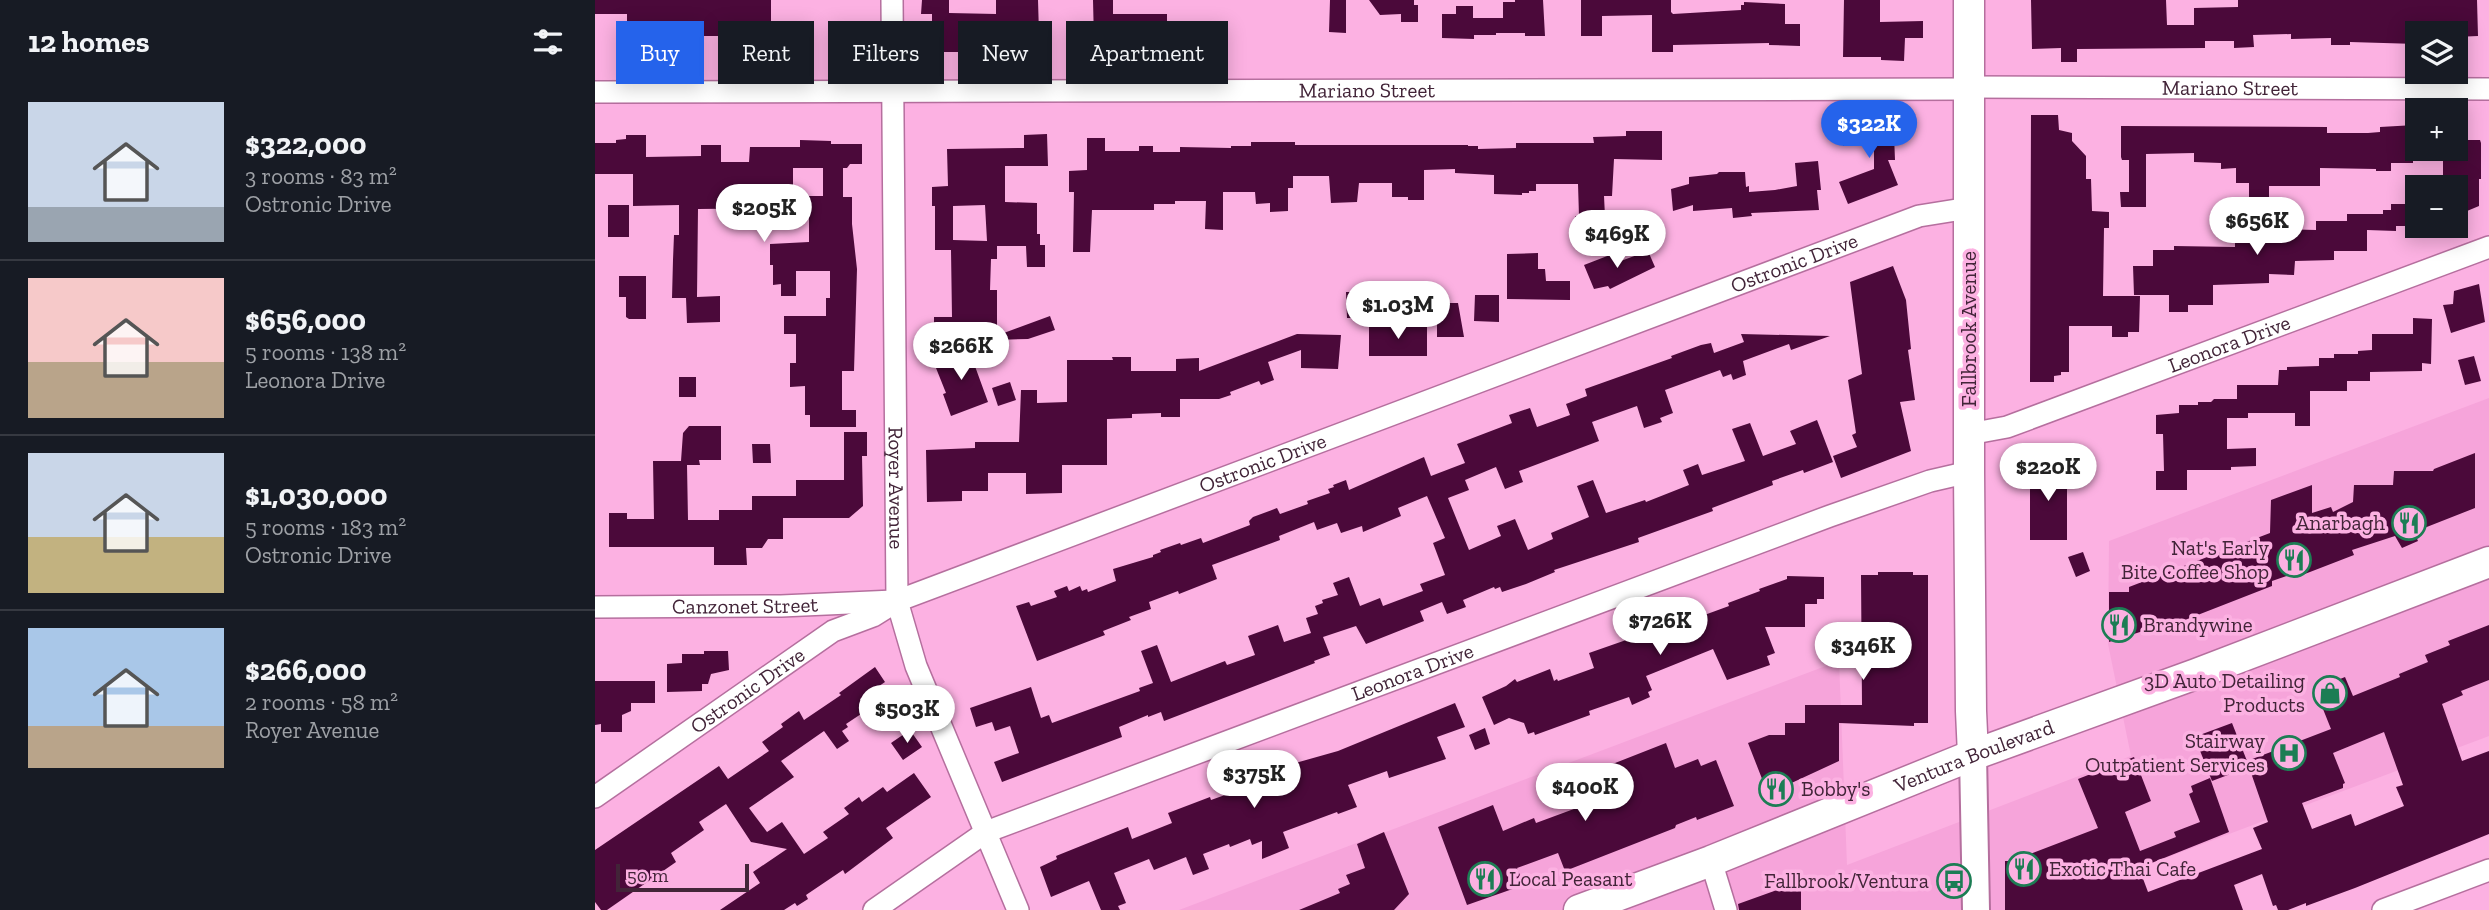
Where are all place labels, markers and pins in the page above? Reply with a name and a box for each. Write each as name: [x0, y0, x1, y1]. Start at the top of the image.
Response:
pin: $322K: [1820, 100, 1918, 160]
pin: $205K: [715, 184, 813, 244]
pin: $656K: [2208, 198, 2306, 257]
pin: $469K: [1568, 210, 1666, 270]
pin: $1.03M: [1341, 282, 1455, 341]
pin: $266K: [912, 322, 1010, 382]
pin: $220K: [1999, 444, 2097, 503]
restaurant icon: Anarbagh: [2390, 504, 2428, 542]
place label: Anarbagh: [2296, 510, 2385, 535]
place label: Nat's Early Bite Coffee Shop: [2121, 535, 2269, 584]
restaurant icon: Nat's Early Bite Coffee Shop: [2275, 541, 2313, 579]
pin: $726K: [1611, 598, 1709, 657]
restaurant icon: Brandywine: [2100, 606, 2138, 644]
place label: Brandywine: [2143, 612, 2253, 637]
pin: $346K: [1814, 622, 1912, 682]
place label: 3D Auto Detailing Products: [2144, 668, 2305, 717]
shop icon: 3D Auto Detailing Products: [2311, 674, 2349, 712]
pin: $503K: [858, 686, 956, 745]
place label: Stairway Outpatient Services: [2085, 728, 2265, 777]
hospital icon: Stairway Outpatient Services: [2270, 734, 2308, 772]
pin: $375K: [1205, 750, 1303, 810]
pin: $400K: [1536, 764, 1634, 823]
restaurant icon: Bobby's: [1757, 770, 1795, 808]
place label: Bobby's: [1801, 776, 1870, 801]
restaurant icon: Exotic Thai Cafe: [2005, 850, 2043, 888]
place label: Exotic Thai Cafe: [2049, 856, 2196, 881]
restaurant icon: Local Peasant: [1466, 860, 1504, 898]
bus stop icon: Fallbrook/Ventura: [1935, 862, 1973, 900]
place label: Local Peasant: [1509, 866, 1632, 891]
place label: Fallbrook/Ventura: [1764, 868, 1929, 893]

